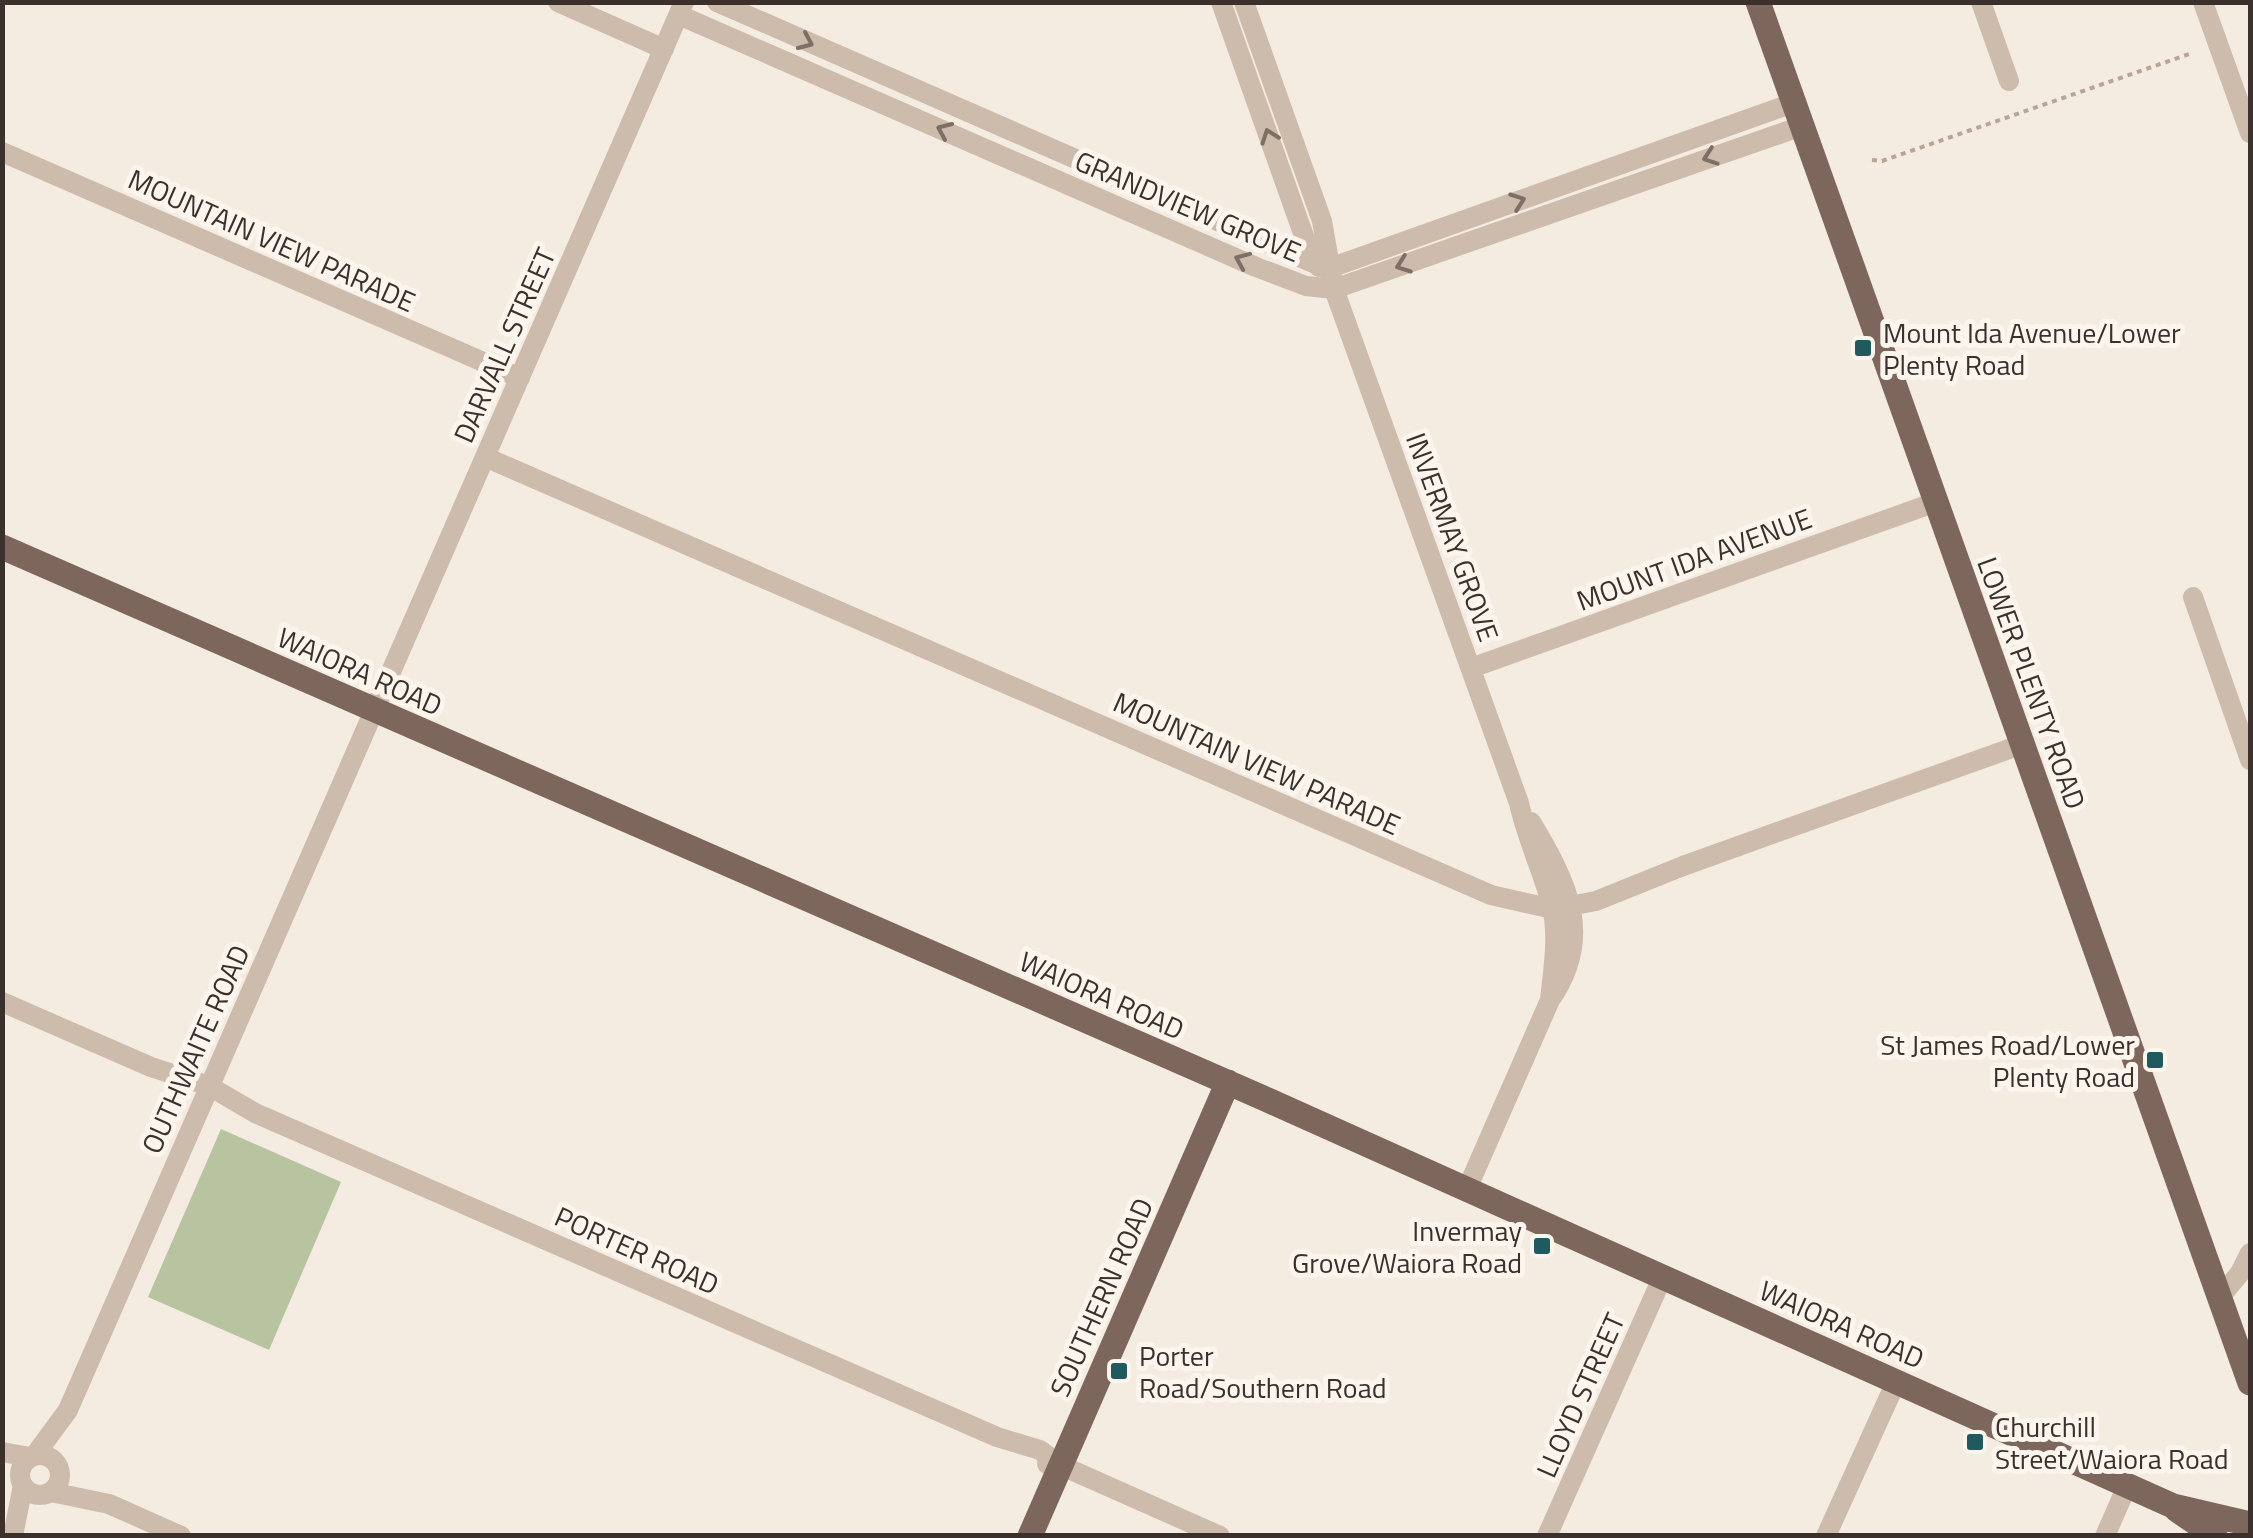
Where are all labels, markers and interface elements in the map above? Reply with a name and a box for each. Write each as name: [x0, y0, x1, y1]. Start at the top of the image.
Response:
one-way arrow: [796, 30, 814, 50]
one-way arrow: [936, 122, 954, 142]
one-way arrow: [1260, 129, 1281, 146]
street label: GRANDVIEW GROVE: [1068, 139, 1308, 273]
one-way arrow: [1702, 146, 1719, 166]
street label: MOUNTAIN VIEW PARADE: [121, 157, 423, 323]
one-way arrow: [1508, 192, 1525, 213]
street label: DARVALL STREET: [442, 240, 566, 449]
one-way arrow: [1234, 252, 1252, 272]
one-way arrow: [1395, 253, 1412, 274]
place label: Mount Ida Avenue/Lower Plenty Road: [1883, 311, 2181, 386]
marker: Mount Ida Avenue/Lower Plenty Road: [1852, 337, 1874, 359]
street label: INVERMAY GROVE: [1395, 427, 1511, 647]
street label: MOUNT IDA AVENUE: [1570, 496, 1818, 622]
street label: LOWER PLENTY ROAD: [1966, 551, 2098, 815]
street label: WAIORA ROAD: [271, 616, 449, 726]
street label: MOUNTAIN VIEW PARADE: [1106, 680, 1408, 846]
street label: OUTHWAITE ROAD: [130, 938, 260, 1160]
street label: WAIORA ROAD: [1013, 940, 1191, 1050]
place label: St James Road/Lower Plenty Road: [1880, 1023, 2135, 1098]
marker: St James Road/Lower Plenty Road: [2144, 1049, 2166, 1071]
street label: SOUTHERN ROAD: [1038, 1191, 1164, 1403]
street label: PORTER ROAD: [548, 1195, 726, 1305]
place label: Invermay Grove/Waiora Road: [1292, 1209, 1522, 1284]
marker: Invermay Grove/Waiora Road: [1531, 1235, 1553, 1257]
street label: WAIORA ROAD: [1753, 1269, 1931, 1379]
street label: LLOYD STREET: [1525, 1306, 1636, 1484]
place label: Porter Road/Southern Road: [1139, 1334, 1387, 1409]
marker: Porter Road/Southern Road: [1108, 1360, 1130, 1382]
place label: Churchill Street/Waiora Road: [1995, 1405, 2229, 1480]
marker: Churchill Street/Waiora Road: [1964, 1431, 1986, 1453]

